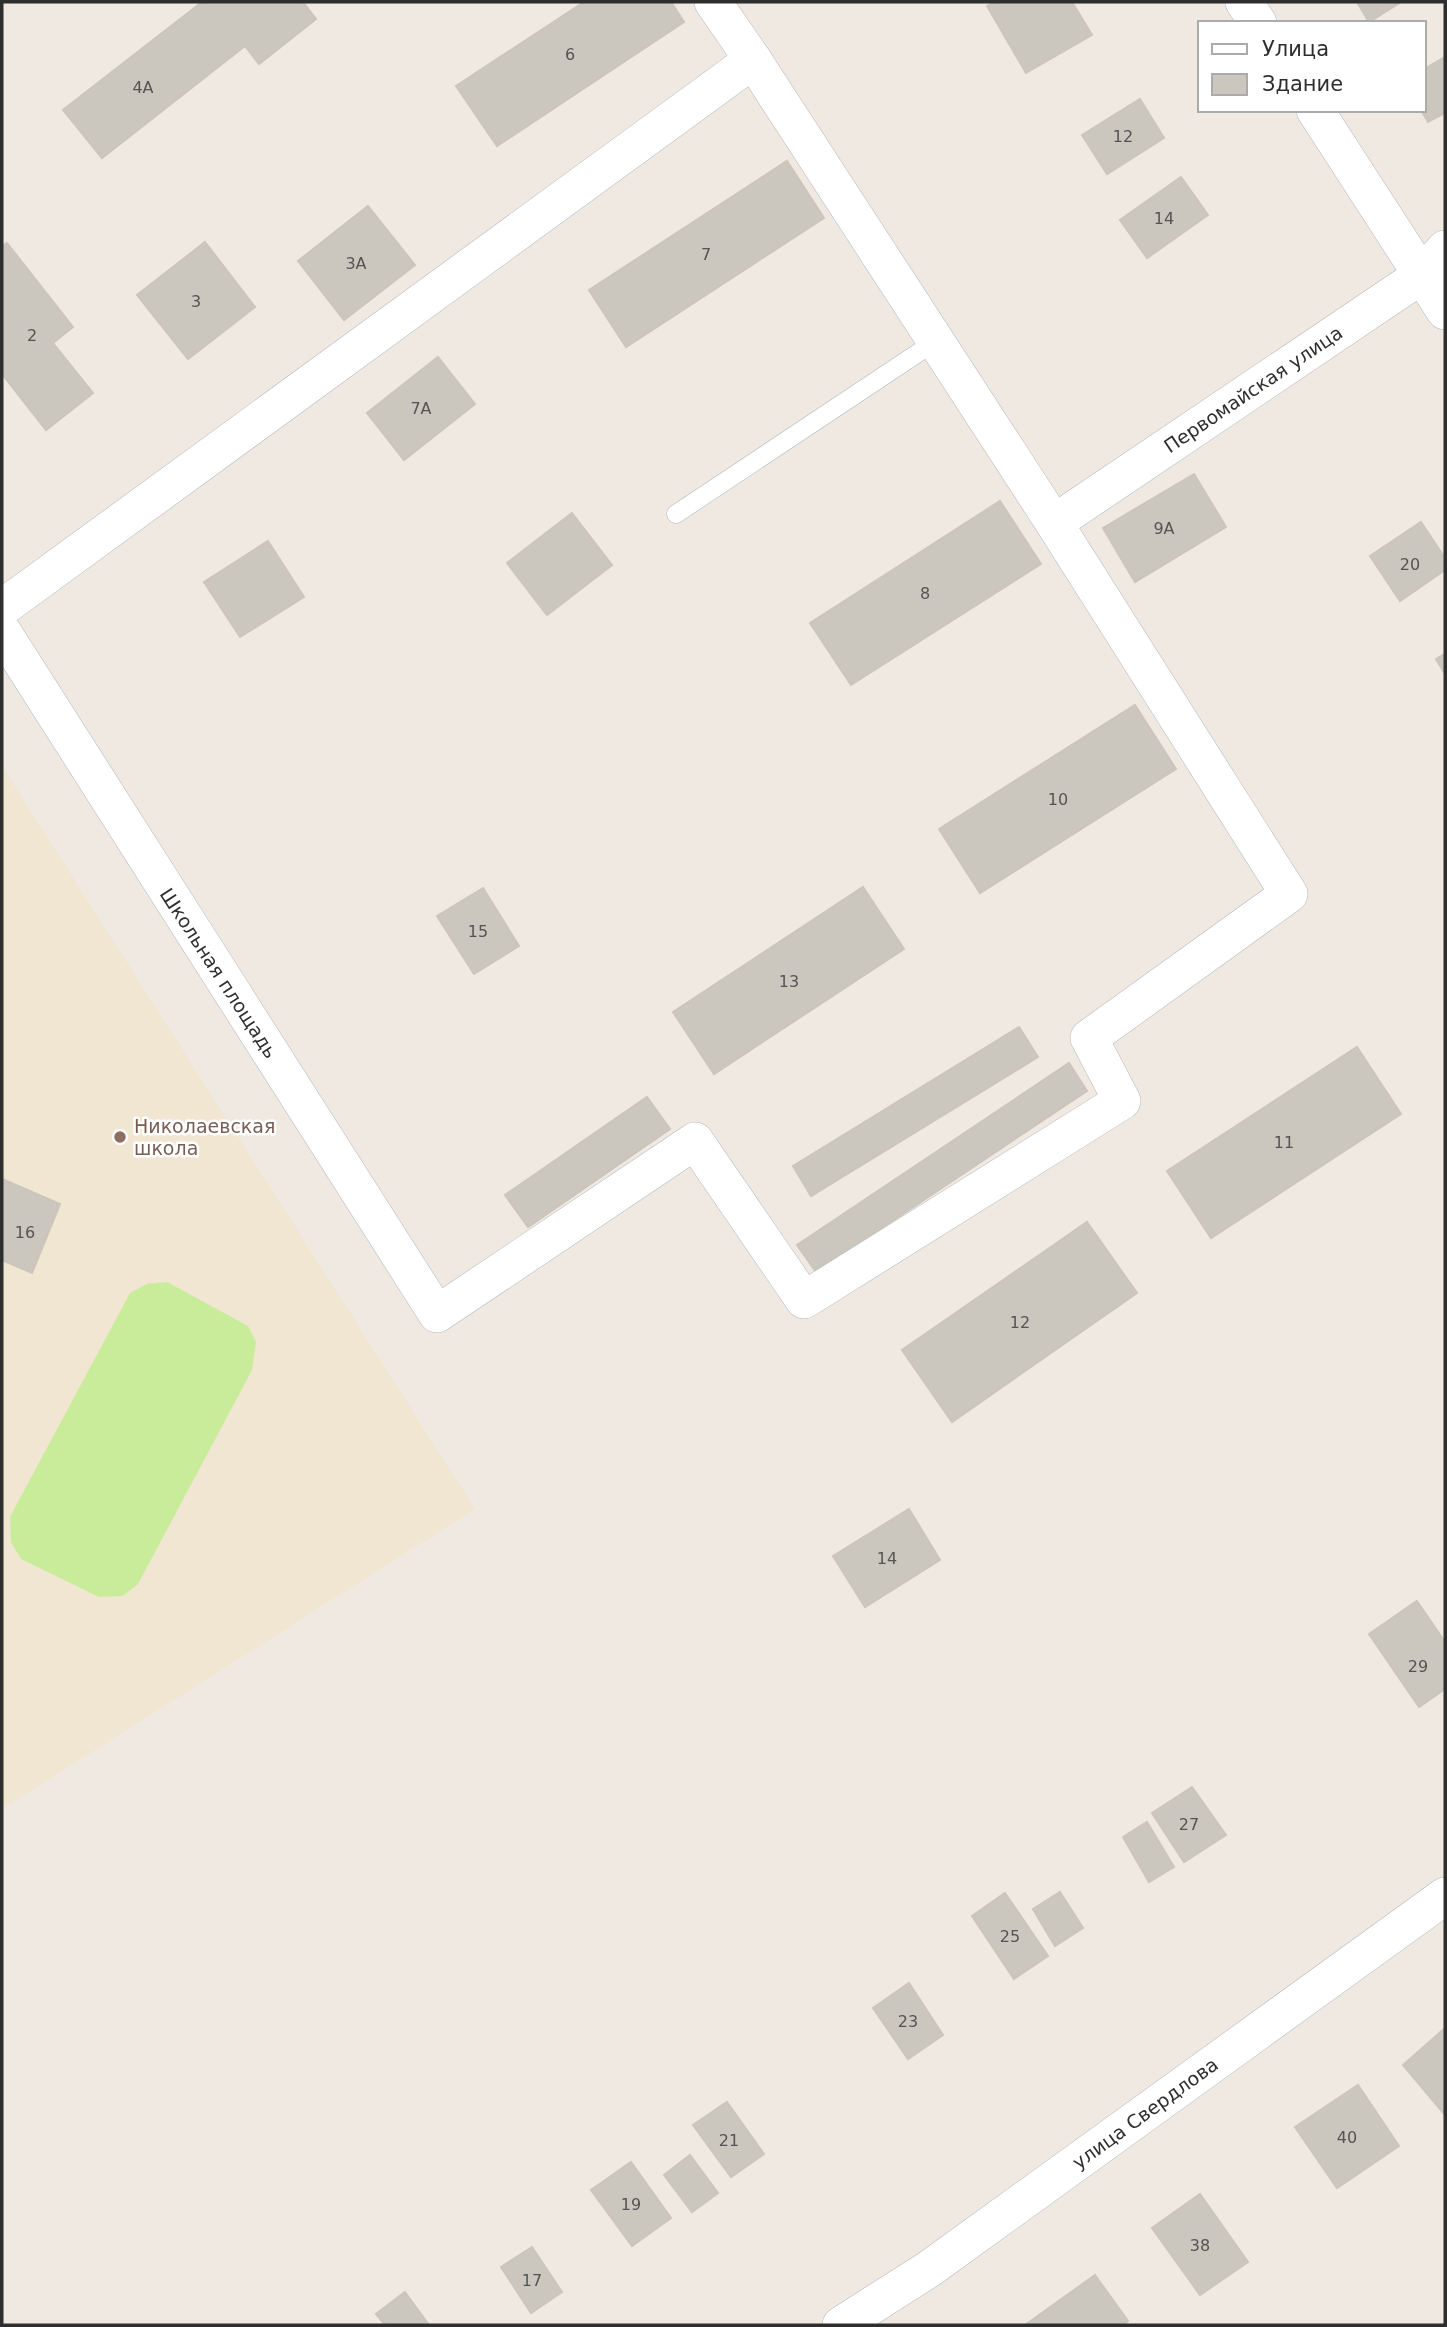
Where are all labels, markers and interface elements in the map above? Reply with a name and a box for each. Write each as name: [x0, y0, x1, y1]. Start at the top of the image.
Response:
legend: [1198, 21, 1426, 112]
text: Улица: [1262, 37, 1329, 61]
house number: 6: [565, 45, 575, 64]
text: Здание: [1262, 72, 1343, 96]
house number: 4А: [132, 78, 154, 97]
house number: 12: [1113, 127, 1133, 146]
house number: 14: [1154, 209, 1174, 228]
house number: 7: [701, 245, 711, 264]
house number: 3А: [345, 254, 367, 273]
house number: 3: [191, 292, 201, 311]
street label: Первомайская улица: [1160, 321, 1346, 457]
house number: 2: [27, 326, 37, 345]
house number: 7А: [410, 399, 432, 418]
house number: 9А: [1153, 519, 1175, 538]
house number: 20: [1400, 555, 1420, 574]
house number: 8: [920, 584, 930, 603]
house number: 10: [1048, 790, 1068, 809]
street label: Школьная площадь: [156, 884, 282, 1062]
house number: 15: [468, 922, 488, 941]
house number: 13: [779, 972, 799, 991]
place label: Николаевская школа: [134, 1115, 275, 1159]
marker: Николаевская школа: [112, 1129, 128, 1145]
house number: 11: [1274, 1133, 1294, 1152]
house number: 16: [15, 1223, 35, 1242]
house number: 12: [1010, 1313, 1030, 1332]
house number: 14: [877, 1549, 897, 1568]
house number: 29: [1408, 1657, 1428, 1676]
house number: 27: [1179, 1815, 1199, 1834]
house number: 25: [1000, 1927, 1020, 1946]
house number: 23: [898, 2012, 918, 2031]
street label: улица Свердлова: [1068, 2053, 1222, 2173]
house number: 40: [1337, 2128, 1357, 2147]
house number: 21: [719, 2131, 739, 2150]
house number: 19: [621, 2195, 641, 2214]
house number: 38: [1190, 2236, 1210, 2255]
house number: 17: [522, 2271, 542, 2290]

